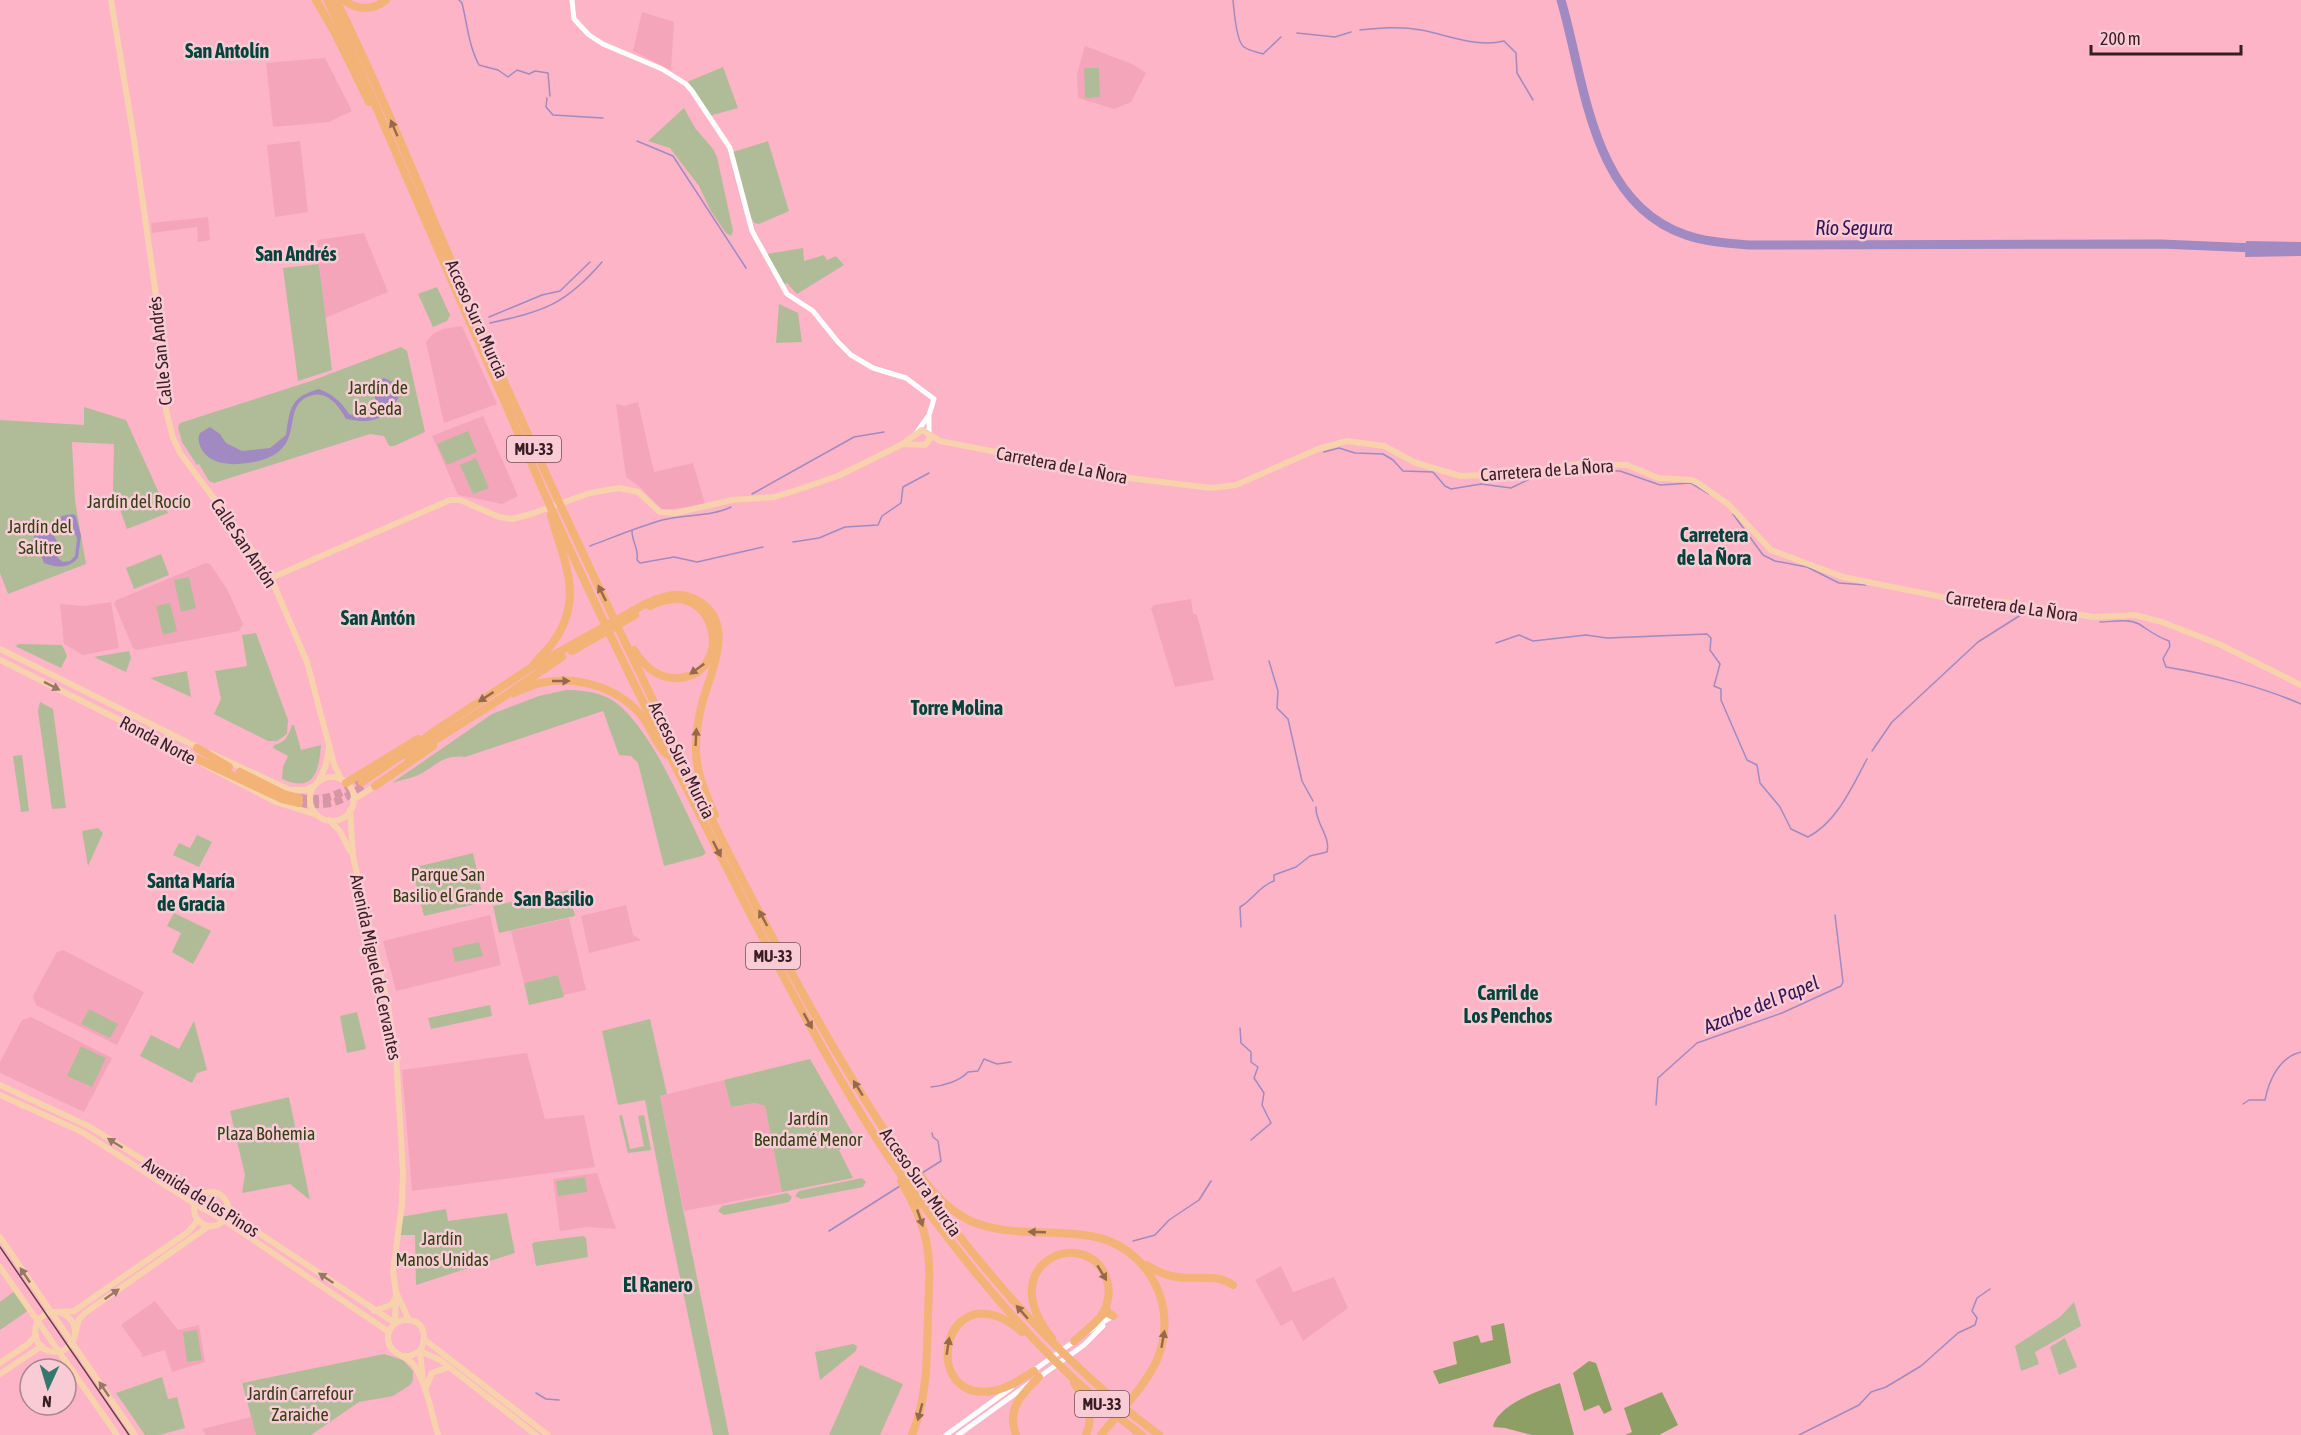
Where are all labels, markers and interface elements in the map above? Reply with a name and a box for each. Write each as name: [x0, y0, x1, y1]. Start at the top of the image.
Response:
scale bar: [2091, 18, 2241, 56]
text: 200 m: [2100, 28, 2141, 49]
district label: San Antolín: [185, 39, 269, 62]
one-way arrow: [389, 118, 399, 136]
water label: Río Segura: [1815, 216, 1893, 239]
district label: San Andrés: [255, 242, 337, 265]
street label: Acceso Sur a Murcia: [441, 256, 513, 382]
street label: Calle San Andrés: [144, 295, 176, 407]
park label: Jardín de la Seda: [348, 377, 408, 419]
road number: MU-33: [507, 436, 561, 462]
street label: Carretera de La Ñora: [994, 442, 1130, 488]
street label: Carretera de La Ñora: [1480, 455, 1614, 485]
park label: Jardín del Rocío: [87, 491, 191, 512]
street label: Calle San Antón: [206, 494, 282, 592]
park label: Jardín del Salitre: [8, 516, 73, 558]
district label: Carretera de la Ñora: [1677, 523, 1751, 569]
one-way arrow: [597, 585, 606, 602]
street label: Carretera de La Ñora: [1944, 586, 2080, 626]
district label: San Antón: [341, 606, 415, 629]
one-way arrow: [689, 663, 705, 675]
one-way arrow: [551, 676, 570, 686]
one-way arrow: [44, 682, 61, 691]
one-way arrow: [478, 691, 494, 702]
district label: Torre Molina: [911, 696, 1003, 719]
street label: Acceso Sur a Murcia: [645, 698, 719, 822]
street label: Ronda Norte: [116, 711, 200, 769]
one-way arrow: [692, 728, 701, 747]
one-way arrow: [712, 840, 722, 857]
park label: Parque San Basilio el Grande: [393, 864, 503, 906]
district label: Santa María de Gracia: [147, 869, 235, 915]
street label: Avenida Miguel de Cervantes: [346, 872, 406, 1062]
district label: San Basilio: [514, 887, 594, 910]
one-way arrow: [758, 910, 767, 927]
road number: MU-33: [746, 943, 800, 969]
water label: Azarbe del Papel: [1699, 970, 1822, 1038]
district label: Carril de Los Penchos: [1464, 981, 1552, 1027]
one-way arrow: [803, 1013, 813, 1030]
one-way arrow: [853, 1080, 864, 1096]
park label: Jardín Bendamé Menor: [754, 1108, 863, 1150]
park label: Plaza Bohemia: [217, 1123, 315, 1144]
street label: Acceso Sur a Murcia: [876, 1124, 966, 1240]
one-way arrow: [107, 1137, 123, 1148]
street label: Avenida de los Pinos: [139, 1153, 263, 1241]
one-way arrow: [915, 1209, 925, 1227]
park label: Jardín Manos Unidas: [395, 1228, 489, 1270]
one-way arrow: [1028, 1228, 1047, 1237]
one-way arrow: [1096, 1264, 1107, 1281]
one-way arrow: [20, 1267, 31, 1283]
one-way arrow: [318, 1273, 334, 1284]
district label: El Ranero: [623, 1273, 693, 1296]
one-way arrow: [104, 1288, 120, 1300]
one-way arrow: [1015, 1305, 1029, 1320]
one-way arrow: [1158, 1330, 1167, 1349]
one-way arrow: [944, 1336, 953, 1355]
north arrow: [18, 1357, 78, 1417]
one-way arrow: [98, 1381, 110, 1397]
park label: Jardín Carrefour Zaraiche: [247, 1383, 354, 1425]
road number: MU-33: [1075, 1391, 1129, 1417]
text: N: [42, 1393, 52, 1411]
one-way arrow: [915, 1403, 924, 1421]

